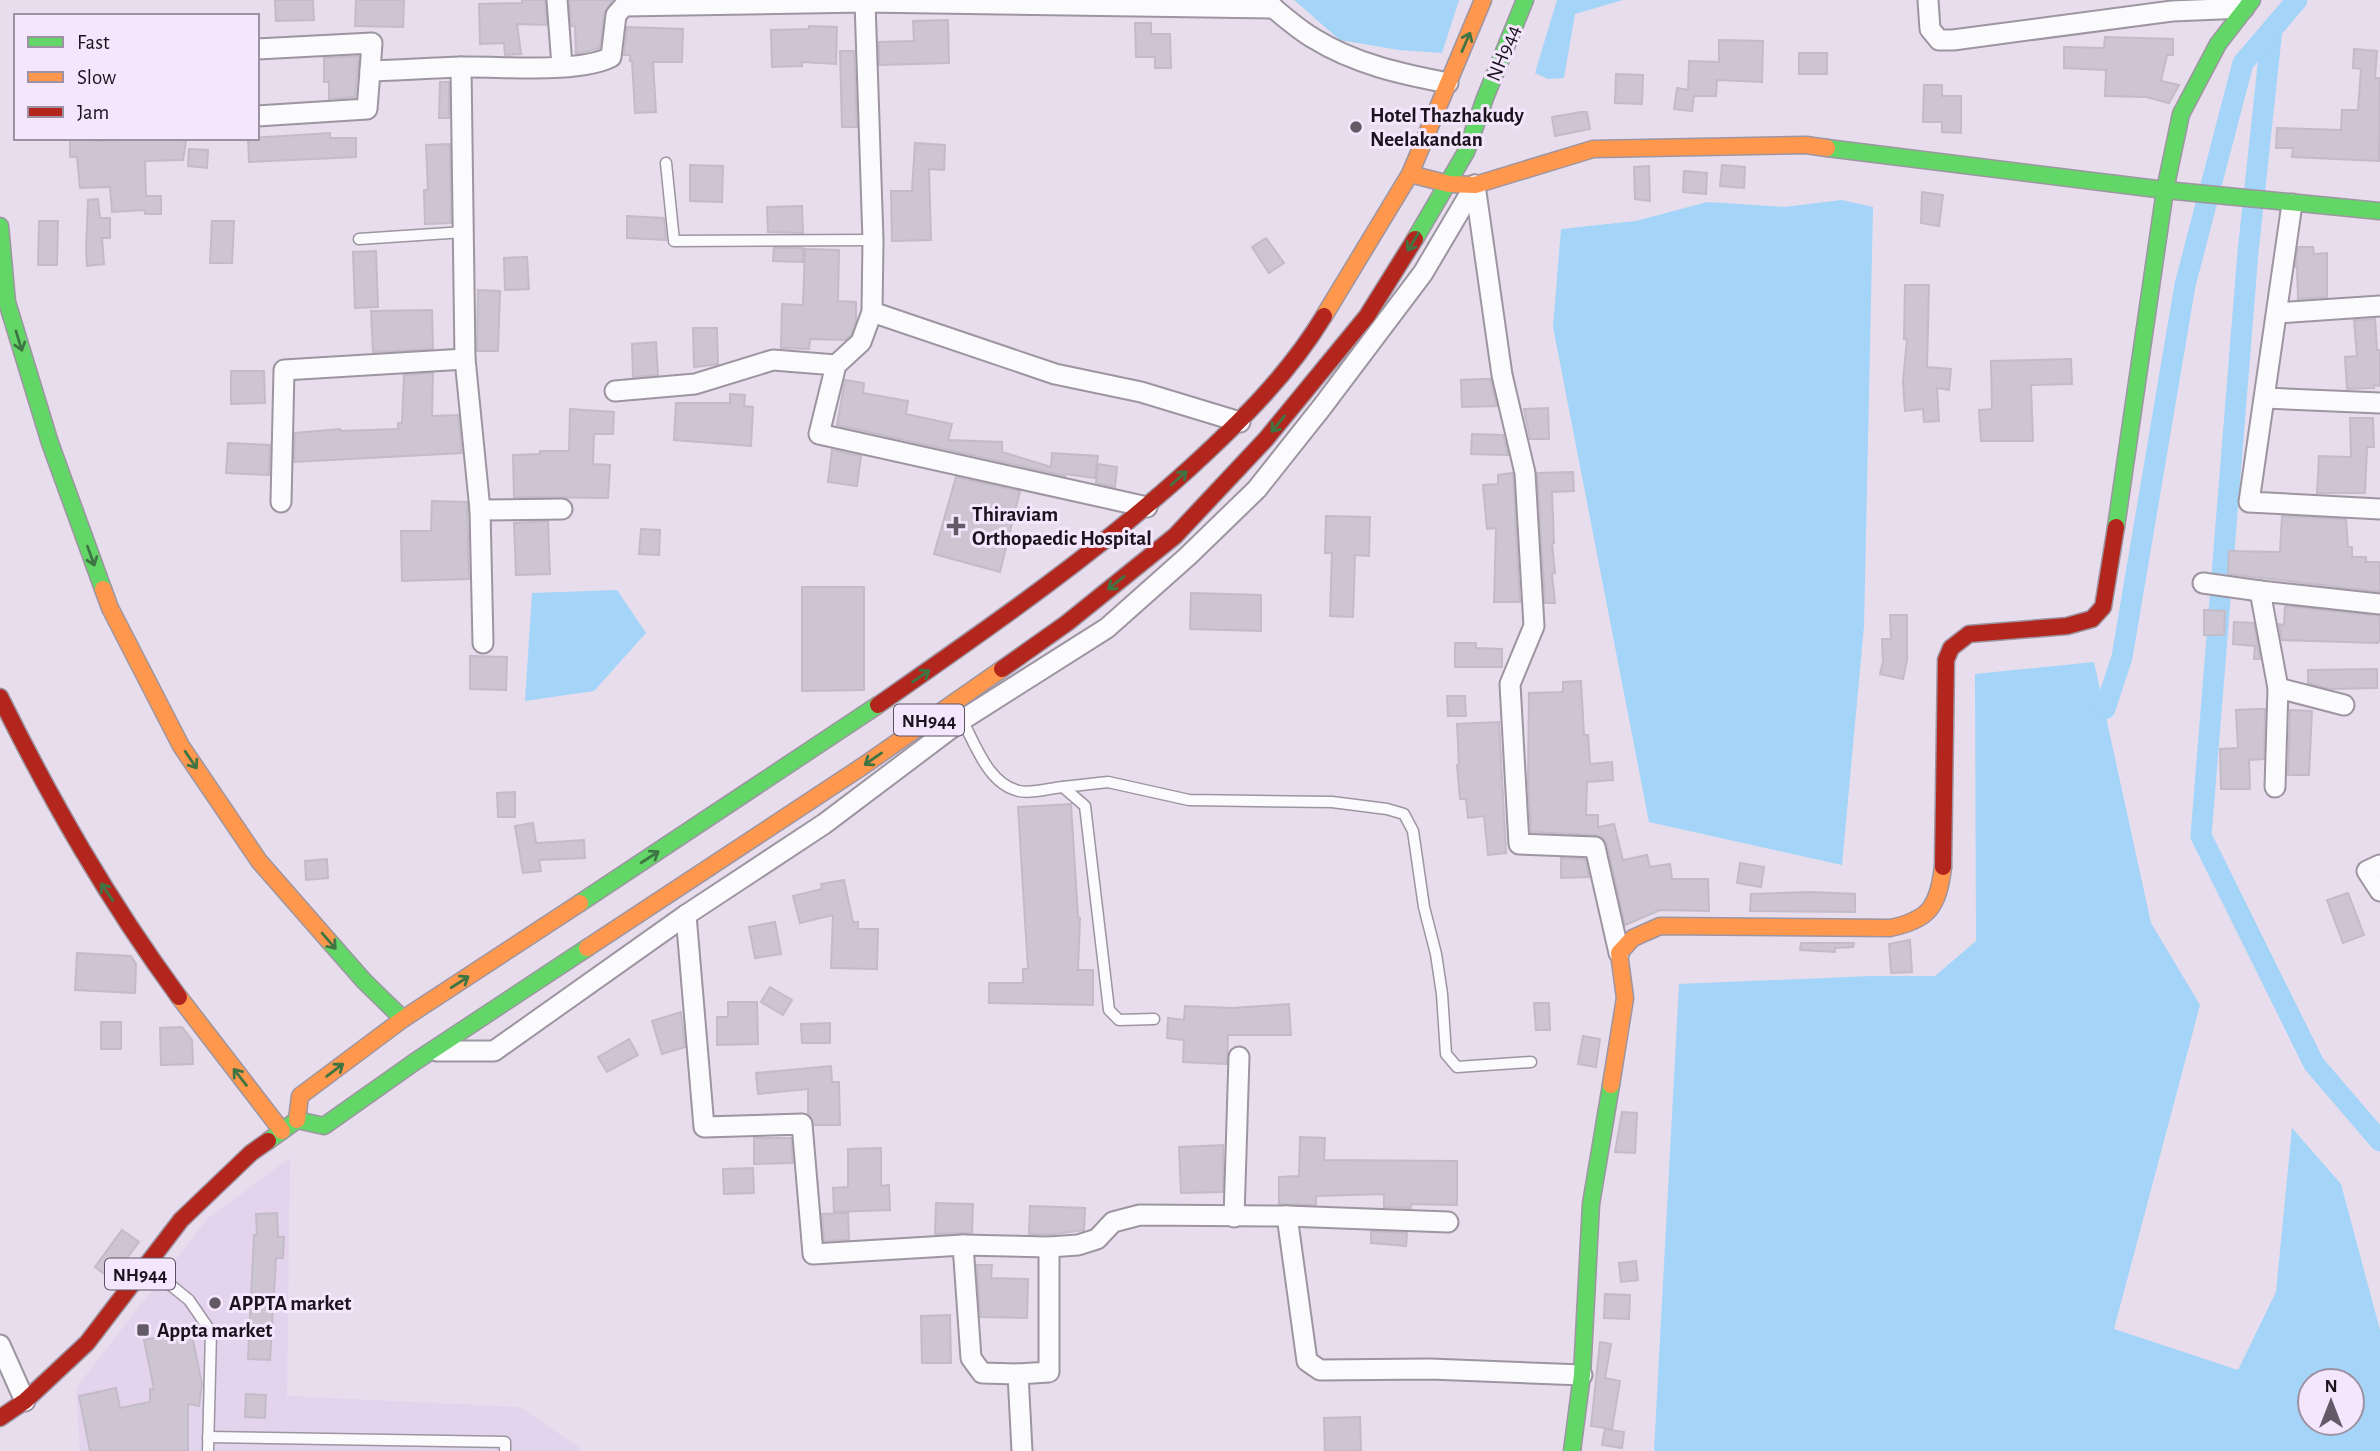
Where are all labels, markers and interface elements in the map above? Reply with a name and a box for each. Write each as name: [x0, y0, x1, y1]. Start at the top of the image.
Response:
legend: [14, 14, 259, 140]
street label: NH944: [1483, 22, 1524, 84]
one-way arrow: [1460, 31, 1473, 53]
text: Fast: [77, 32, 110, 53]
text: Slow: [77, 67, 116, 88]
text: Jam: [77, 102, 109, 123]
place label: Hotel Thazhakudy Neelakandan: [1370, 105, 1525, 150]
marker: Hotel Thazhakudy Neelakandan: [1348, 119, 1364, 135]
one-way arrow: [1406, 231, 1420, 251]
one-way arrow: [13, 330, 26, 352]
one-way arrow: [1271, 415, 1286, 433]
one-way arrow: [1170, 470, 1188, 486]
place label: Thiraviam Orthopaedic Hospital: [972, 504, 1152, 549]
marker: Thiraviam Orthopaedic Hospital: [946, 516, 966, 536]
one-way arrow: [86, 545, 99, 567]
one-way arrow: [1108, 575, 1126, 591]
one-way arrow: [911, 669, 930, 683]
road number: NH944: [894, 705, 964, 736]
one-way arrow: [184, 750, 198, 770]
one-way arrow: [864, 752, 883, 766]
one-way arrow: [640, 850, 660, 864]
one-way arrow: [100, 883, 115, 902]
one-way arrow: [321, 932, 337, 950]
one-way arrow: [450, 975, 469, 989]
one-way arrow: [325, 1062, 344, 1077]
one-way arrow: [233, 1068, 248, 1086]
road number: NH944: [105, 1258, 175, 1290]
place label: APPTA market: [229, 1293, 351, 1314]
marker: APPTA market: [207, 1295, 223, 1311]
place label: Appta market: [157, 1320, 272, 1341]
marker: Appta market: [135, 1322, 151, 1338]
north arrow: [2296, 1367, 2366, 1437]
text: N: [2324, 1377, 2338, 1396]

